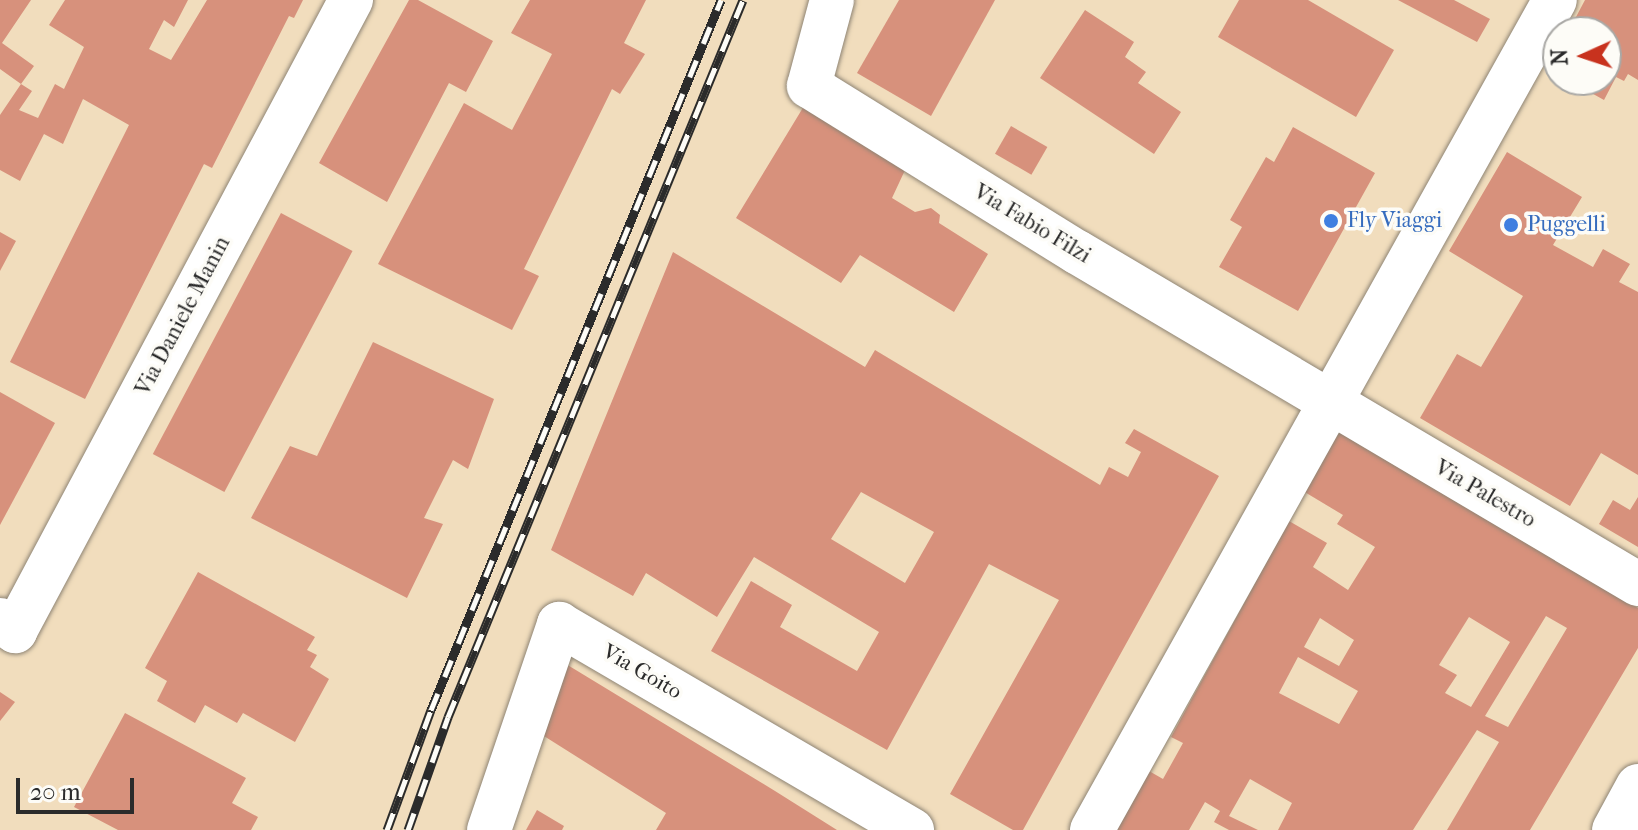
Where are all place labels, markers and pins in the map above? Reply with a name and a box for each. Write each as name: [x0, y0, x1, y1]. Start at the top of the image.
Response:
place label: Fly Viaggi: [1347, 208, 1442, 234]
marker: Fly Viaggi: [1322, 212, 1340, 230]
place label: Puggelli: [1527, 212, 1606, 238]
marker: Puggelli: [1502, 216, 1520, 234]

